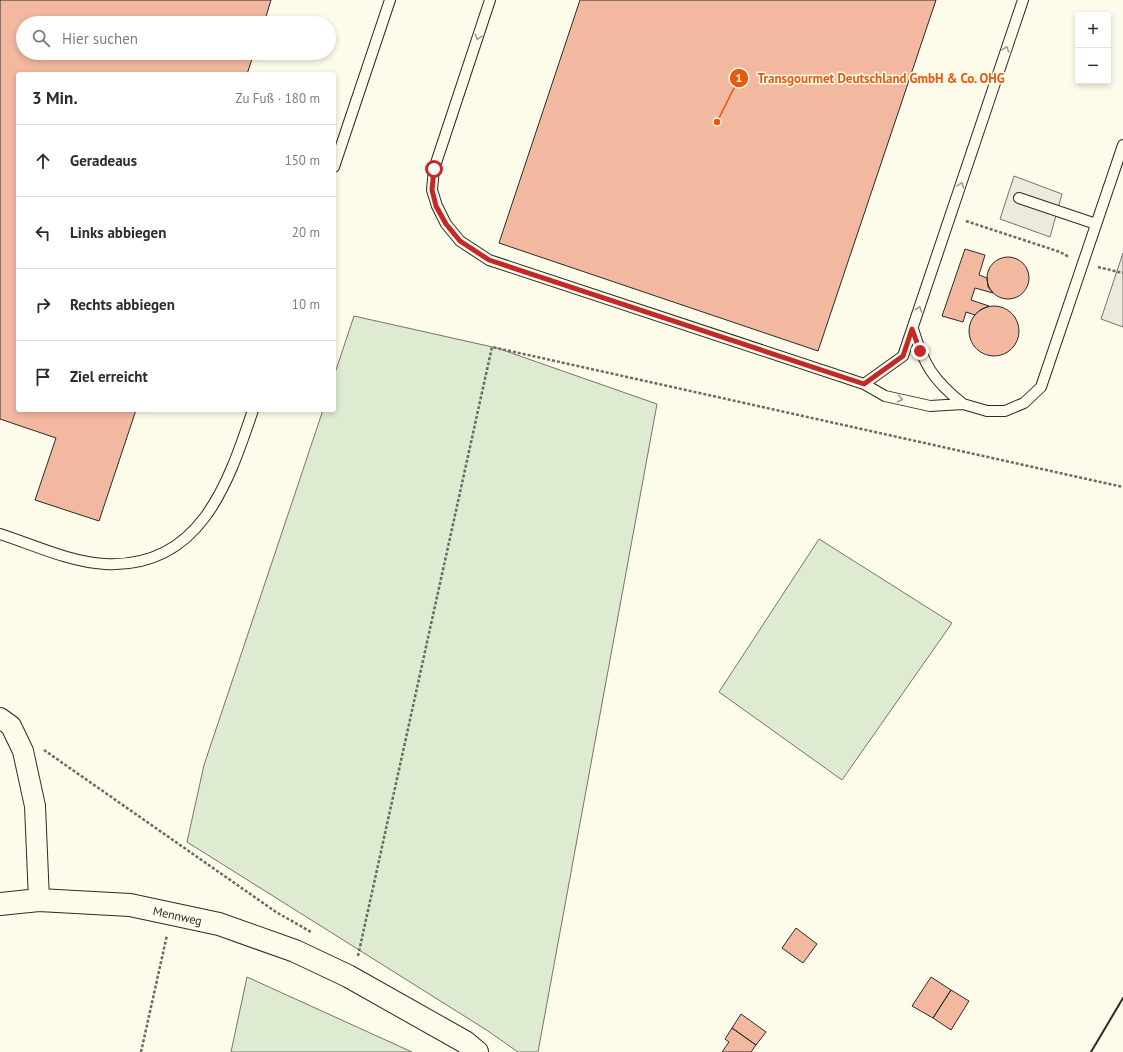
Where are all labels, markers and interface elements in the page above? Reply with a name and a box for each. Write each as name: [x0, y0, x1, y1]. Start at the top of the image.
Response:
map controls: [1075, 12, 1111, 84]
button: +: [1075, 12, 1111, 48]
search box: [16, 16, 336, 60]
icon: search: [30, 27, 52, 49]
text: Hier suchen: [62, 29, 138, 48]
one-way arrow: [474, 33, 483, 40]
one-way arrow: [1002, 45, 1010, 52]
button: −: [1075, 48, 1111, 84]
callout: Transgourmet Deutschland GmbH & Co. OHG: [729, 66, 1013, 91]
text: 1: [736, 70, 742, 85]
text: Transgourmet Deutschland GmbH & Co. OHG: [757, 70, 1005, 87]
text: 3 Min.: [32, 87, 78, 109]
text: Zu Fuß · 180 m: [236, 90, 320, 107]
icon: ahead: [32, 150, 54, 172]
text: Geradeaus: [70, 151, 137, 170]
text: 150 m: [285, 152, 320, 169]
route start: [425, 160, 443, 178]
one-way arrow: [956, 182, 965, 189]
icon: left: [32, 222, 54, 244]
text: Links abbiegen: [70, 223, 166, 242]
text: 20 m: [292, 224, 320, 241]
icon: right: [32, 294, 54, 316]
text: Rechts abbiegen: [70, 295, 175, 314]
text: 10 m: [292, 296, 320, 313]
one-way arrow: [915, 305, 923, 312]
route end: [911, 342, 929, 360]
icon: arrive: [32, 366, 54, 388]
text: Ziel erreicht: [70, 367, 148, 386]
one-way arrow: [897, 395, 903, 403]
street label: Mennweg: [152, 903, 204, 928]

